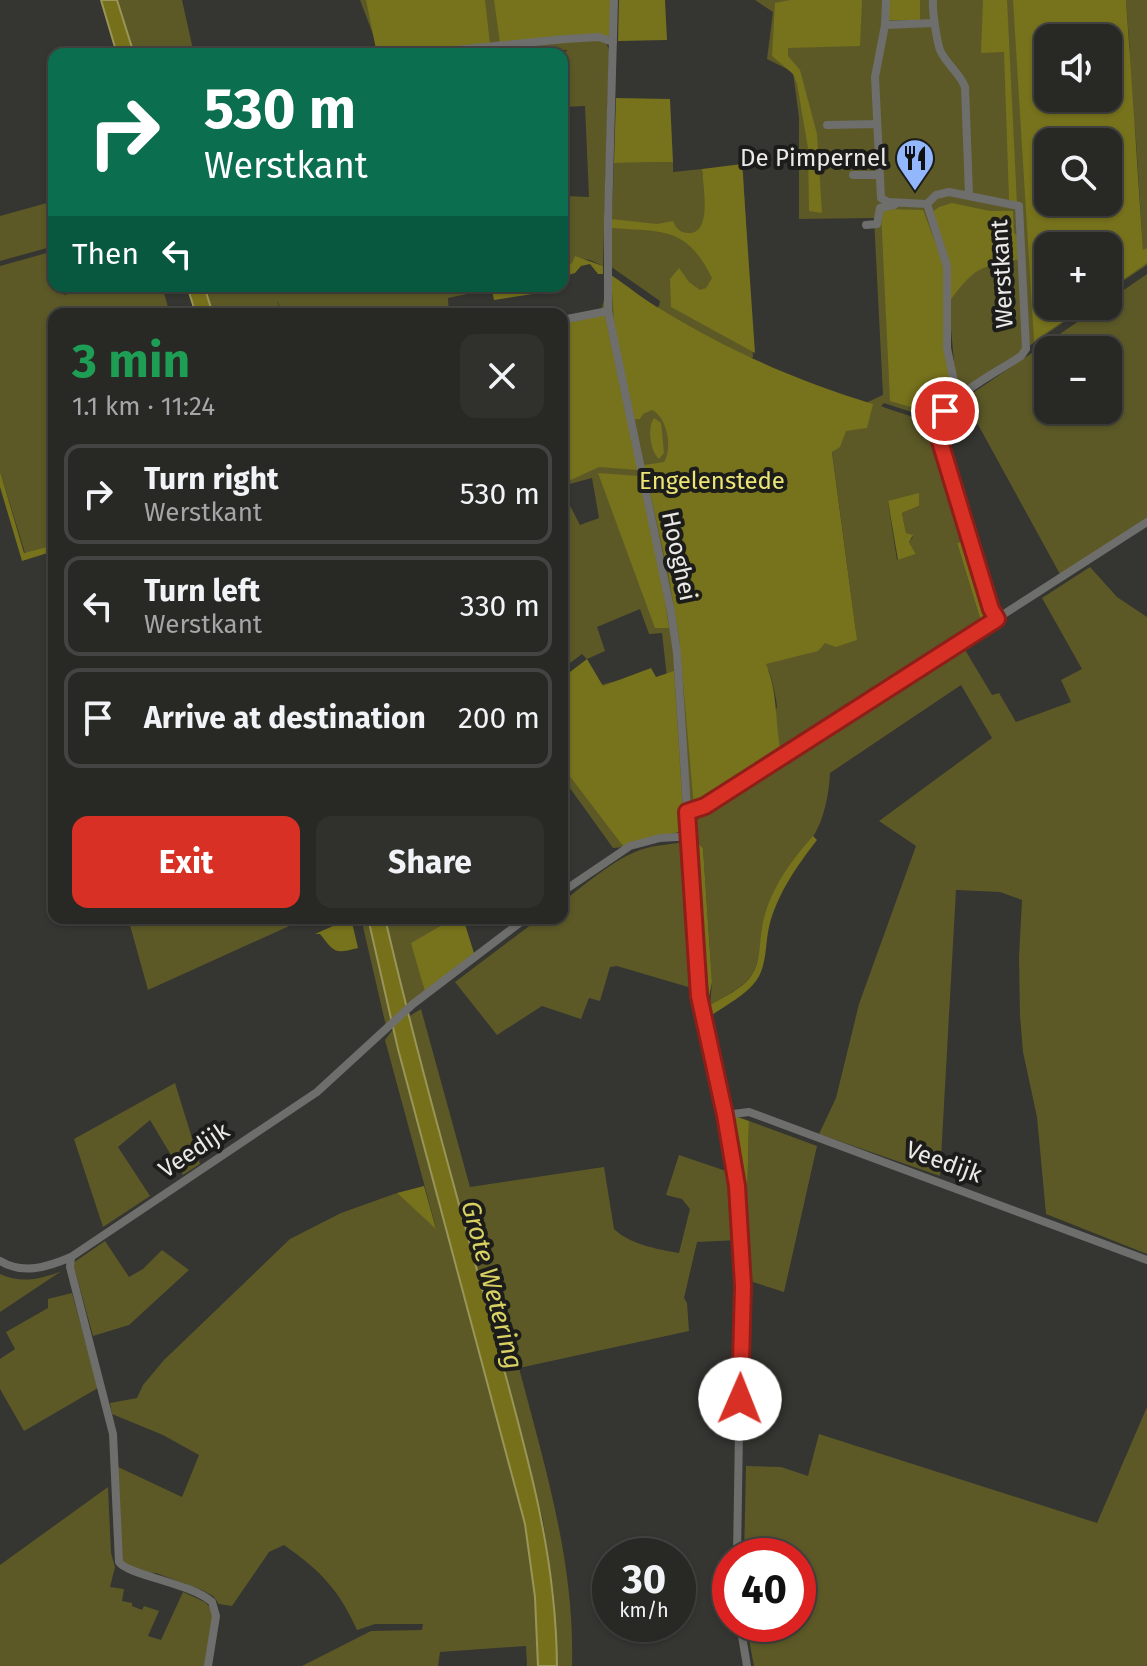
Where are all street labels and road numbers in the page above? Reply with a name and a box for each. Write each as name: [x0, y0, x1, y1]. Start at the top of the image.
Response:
street label: Werstkant: [985, 218, 1019, 329]
street label: Hooghei: [656, 509, 702, 603]
street label: Veedijk: [153, 1116, 235, 1184]
street label: Veedijk: [902, 1135, 987, 1189]

